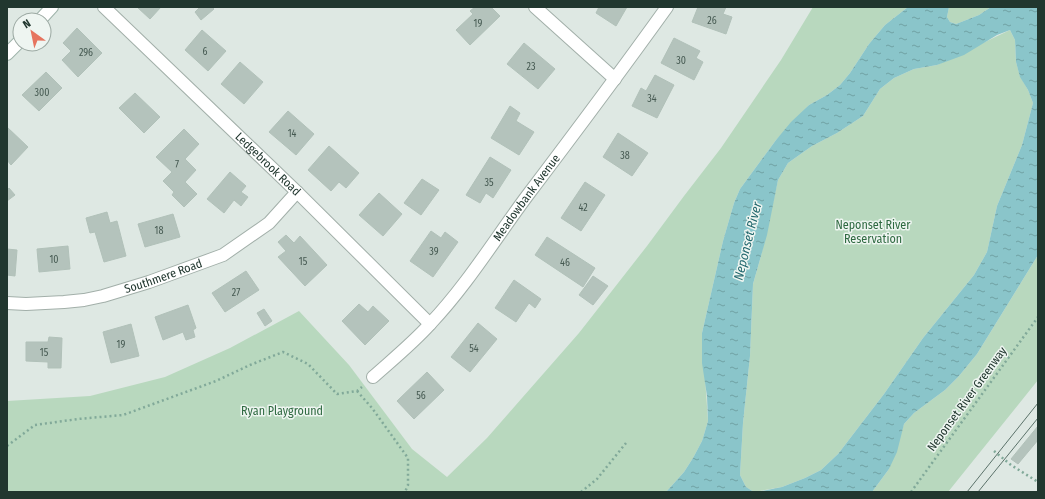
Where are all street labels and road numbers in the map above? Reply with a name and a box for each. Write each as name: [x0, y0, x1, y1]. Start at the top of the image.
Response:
street label: Ledgebrook Road: [232, 130, 303, 199]
street label: Meadowbank Avenue: [490, 152, 563, 244]
street label: Southmere Road: [123, 256, 204, 296]
street label: Neponset River Greenway: [924, 344, 1010, 454]

